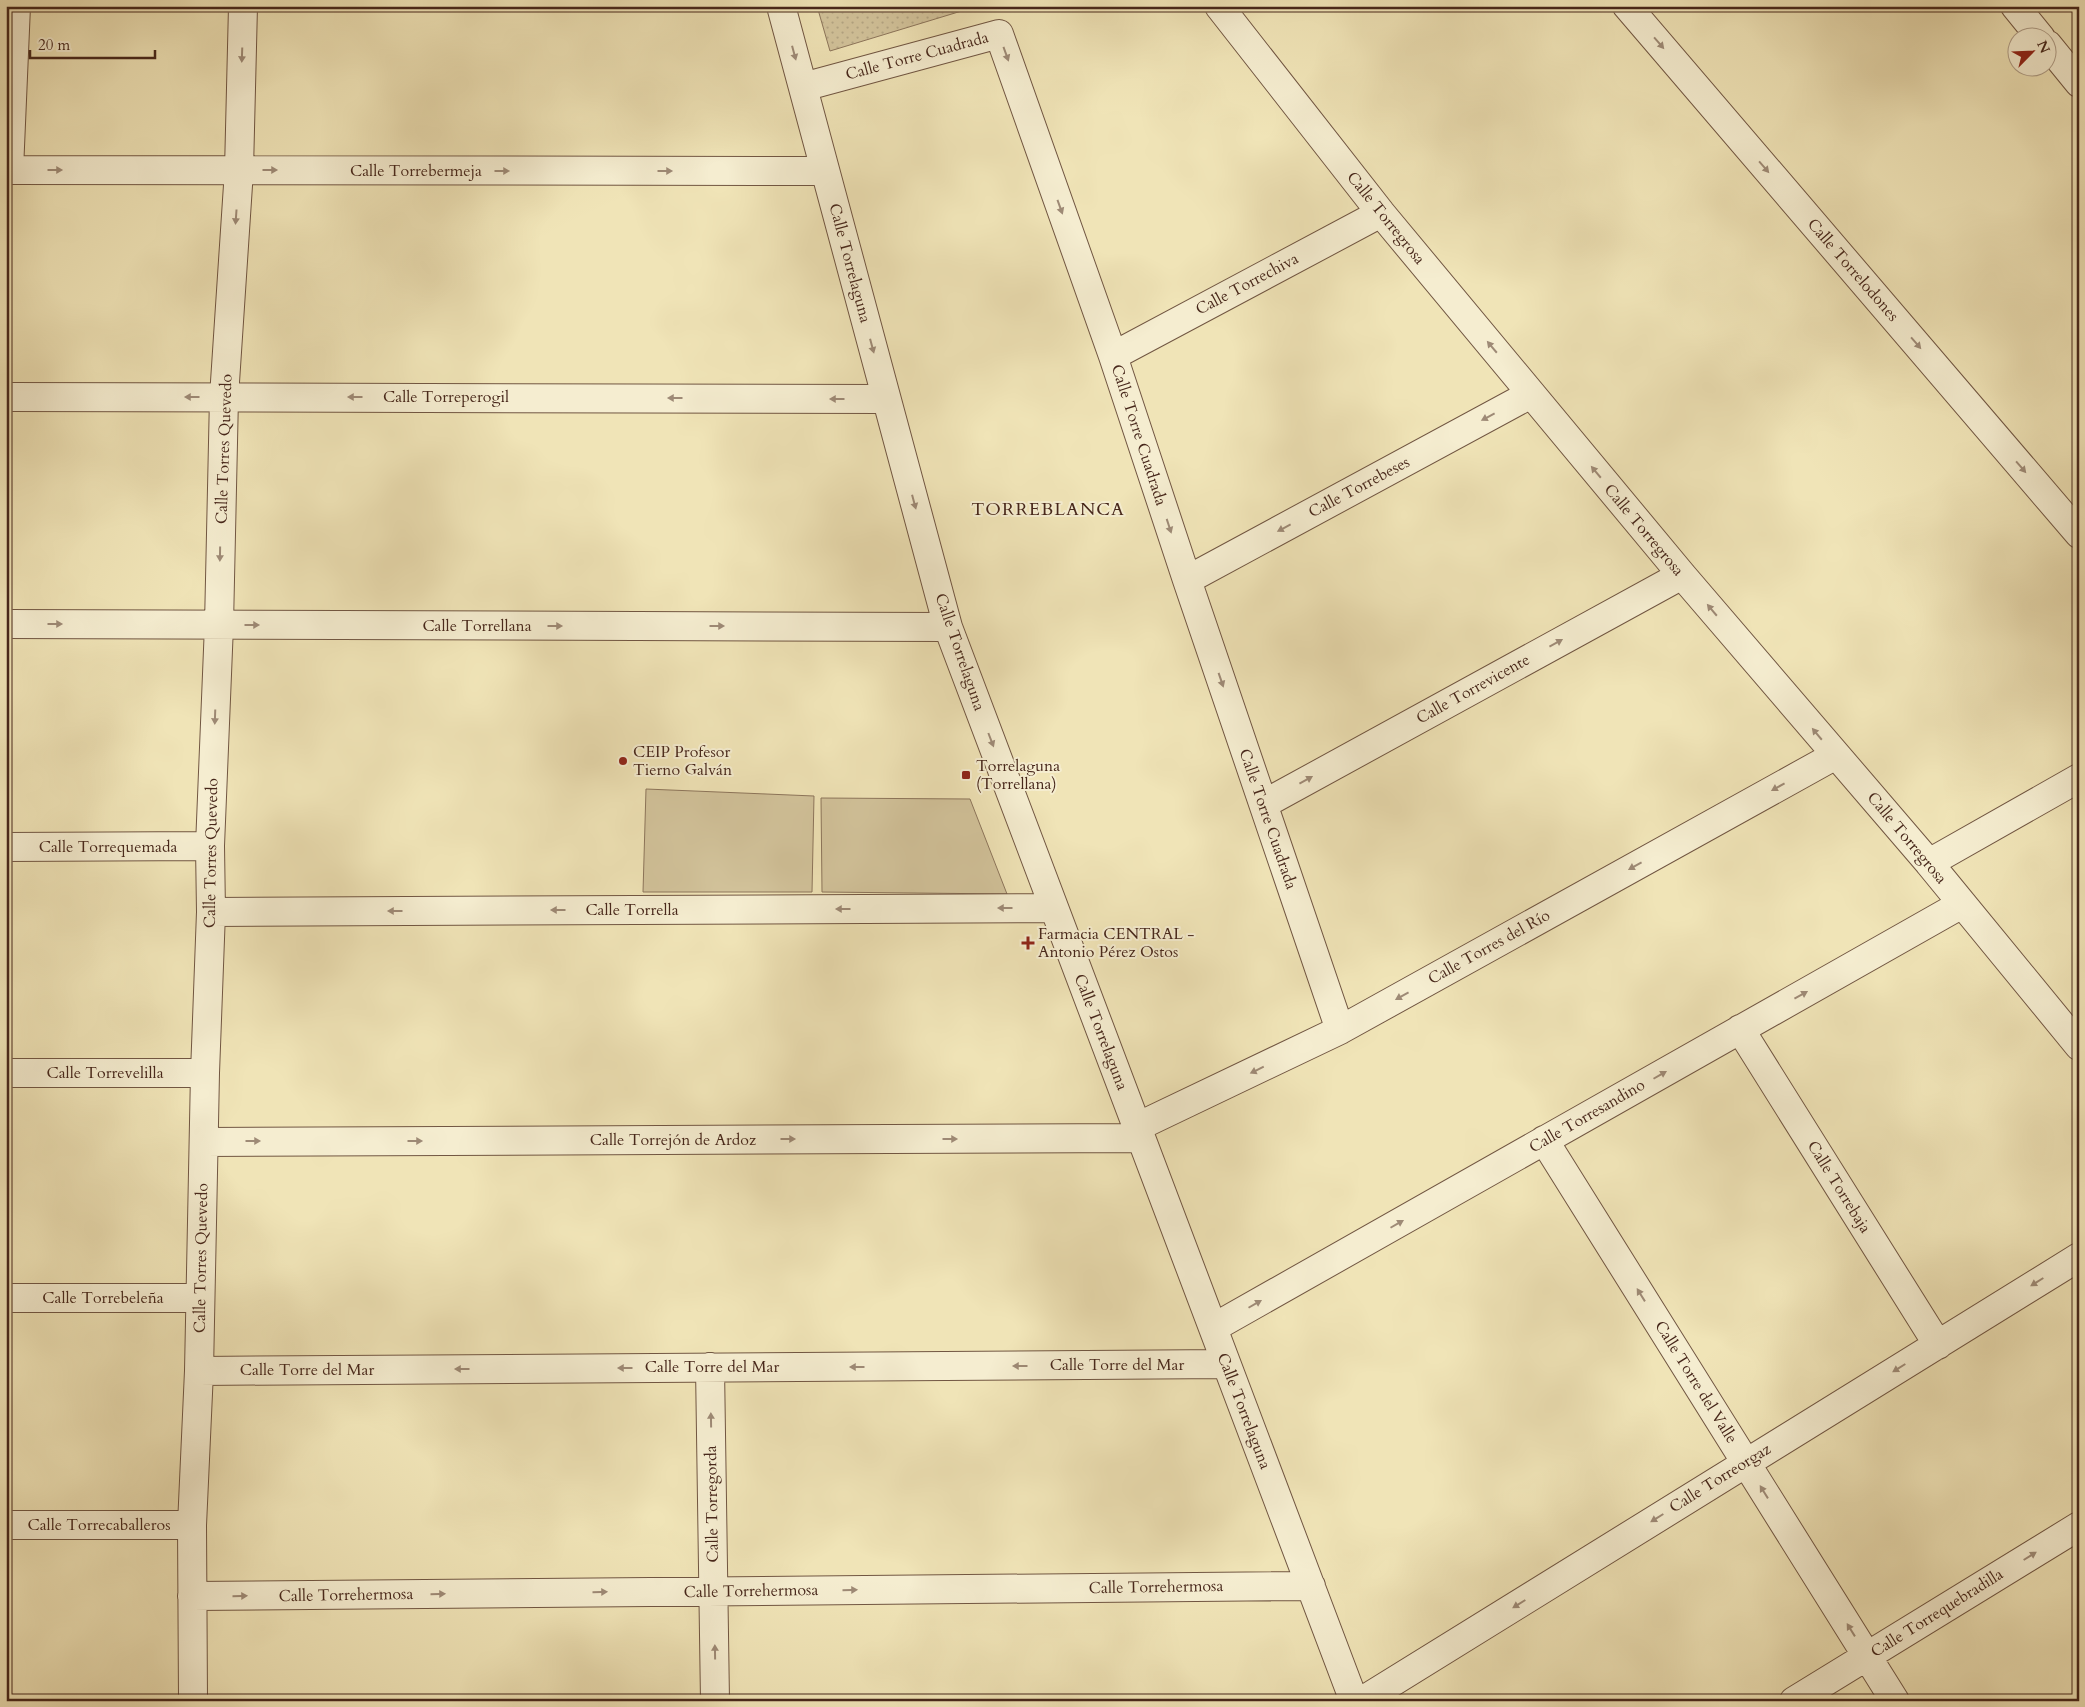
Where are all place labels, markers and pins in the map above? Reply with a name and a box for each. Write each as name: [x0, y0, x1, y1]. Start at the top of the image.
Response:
place label: CEIP Profesor Tierno Galván: [633, 741, 732, 781]
marker: CEIP Profesor Tierno Galván: [617, 755, 629, 767]
place label: Torrelaguna (Torrellana): [976, 755, 1060, 795]
marker: Torrelaguna (Torrellana): [960, 769, 972, 781]
place label: Farmacia CENTRAL - Antonio Pérez Ostos: [1038, 923, 1194, 963]
marker: Farmacia CENTRAL - Antonio Pérez Ostos: [1022, 937, 1034, 949]

